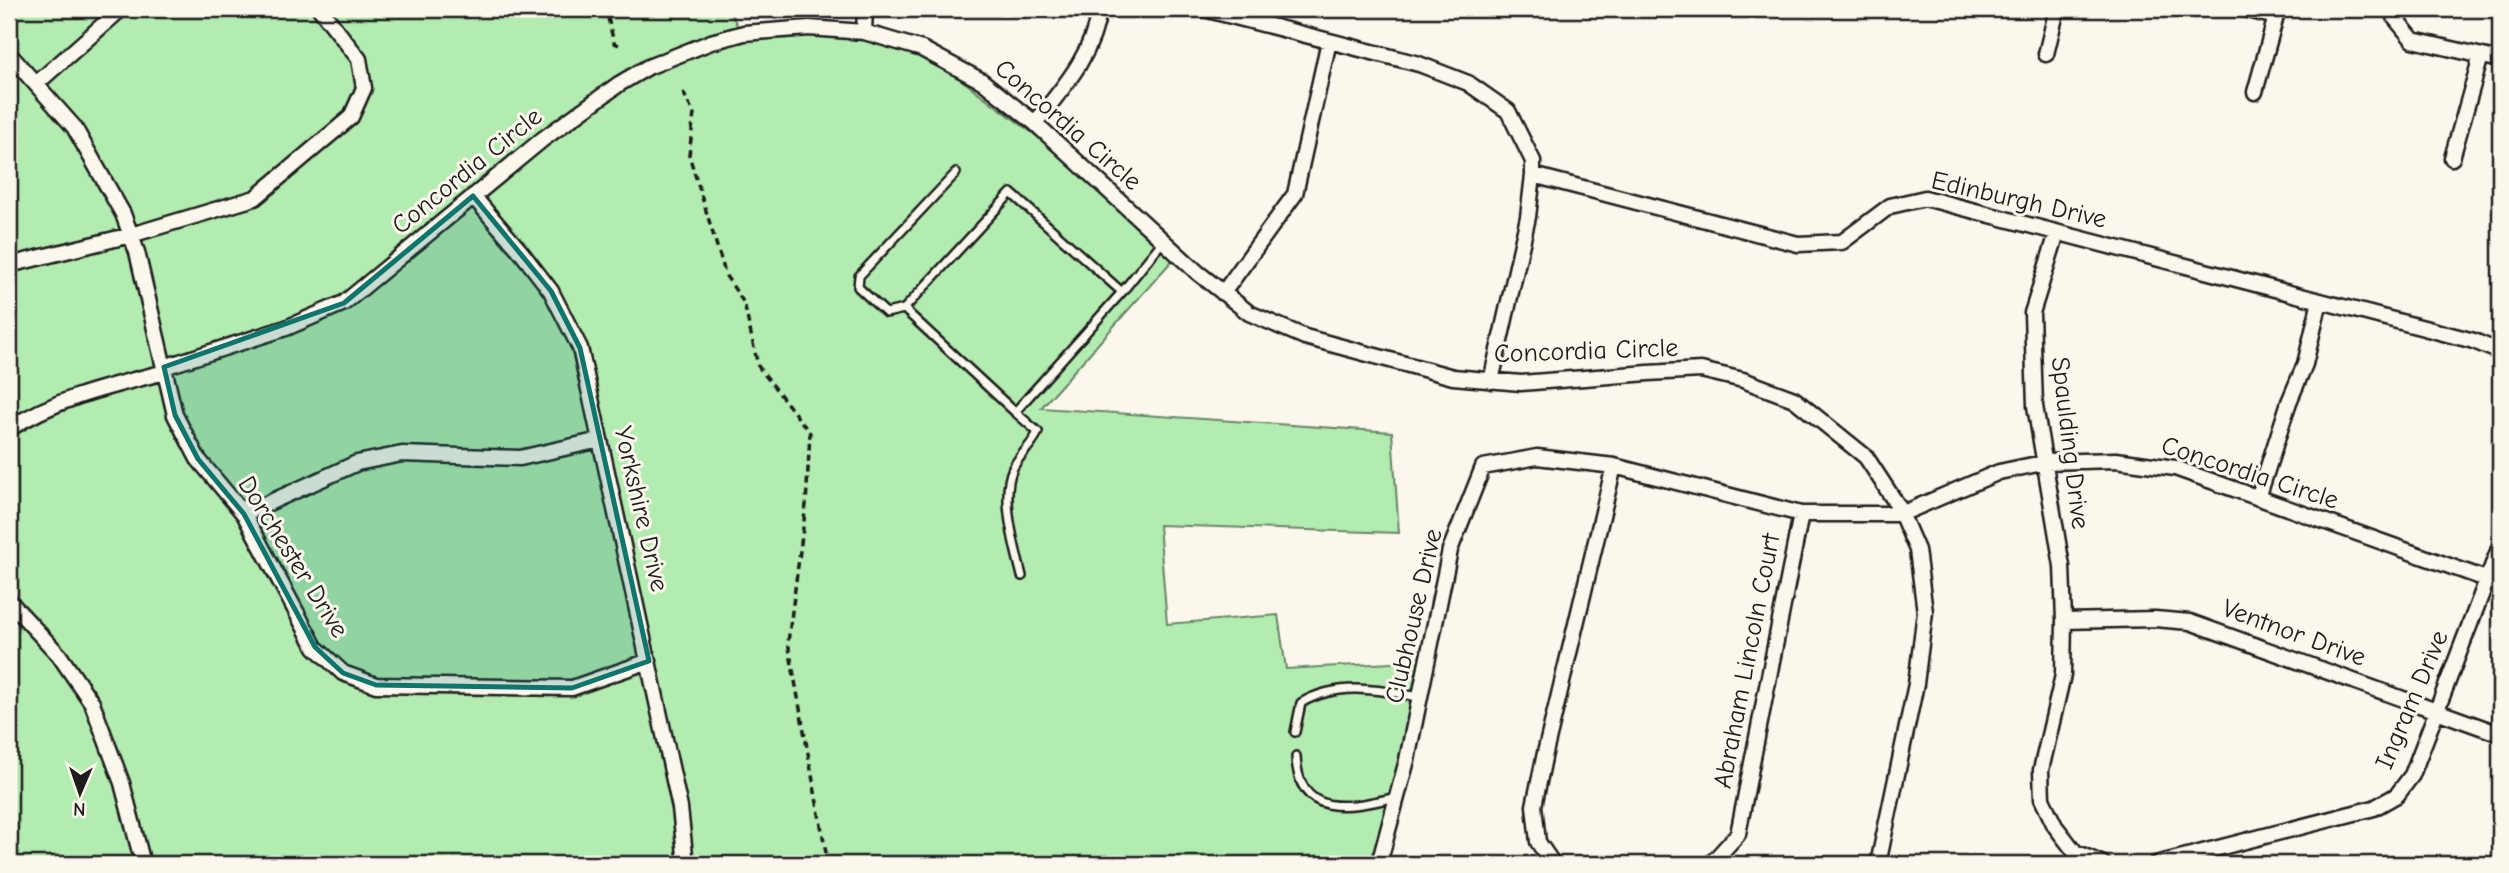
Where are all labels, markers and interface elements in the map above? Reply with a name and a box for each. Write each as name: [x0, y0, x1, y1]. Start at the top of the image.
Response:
street label: Concordia Circle: [989, 53, 1147, 197]
street label: Concordia Circle: [386, 101, 548, 241]
street label: Edinburgh Drive: [1928, 165, 2110, 235]
street label: Concordia Circle: [1493, 333, 1679, 369]
street label: Spaulding Drive: [2045, 355, 2095, 531]
street label: Yorkshire Drive: [607, 423, 675, 595]
street label: Concordia Circle: [2158, 430, 2342, 516]
street label: Dorchester Drive: [231, 471, 355, 643]
street label: Clubhouse Drive: [1379, 526, 1449, 706]
street label: Abraham Lincoln Court: [1708, 530, 1787, 791]
street label: Ventnor Drive: [2218, 593, 2370, 673]
street label: Ingram Drive: [2369, 626, 2455, 774]
north arrow: [46, 758, 116, 828]
text: N: [73, 798, 86, 820]

